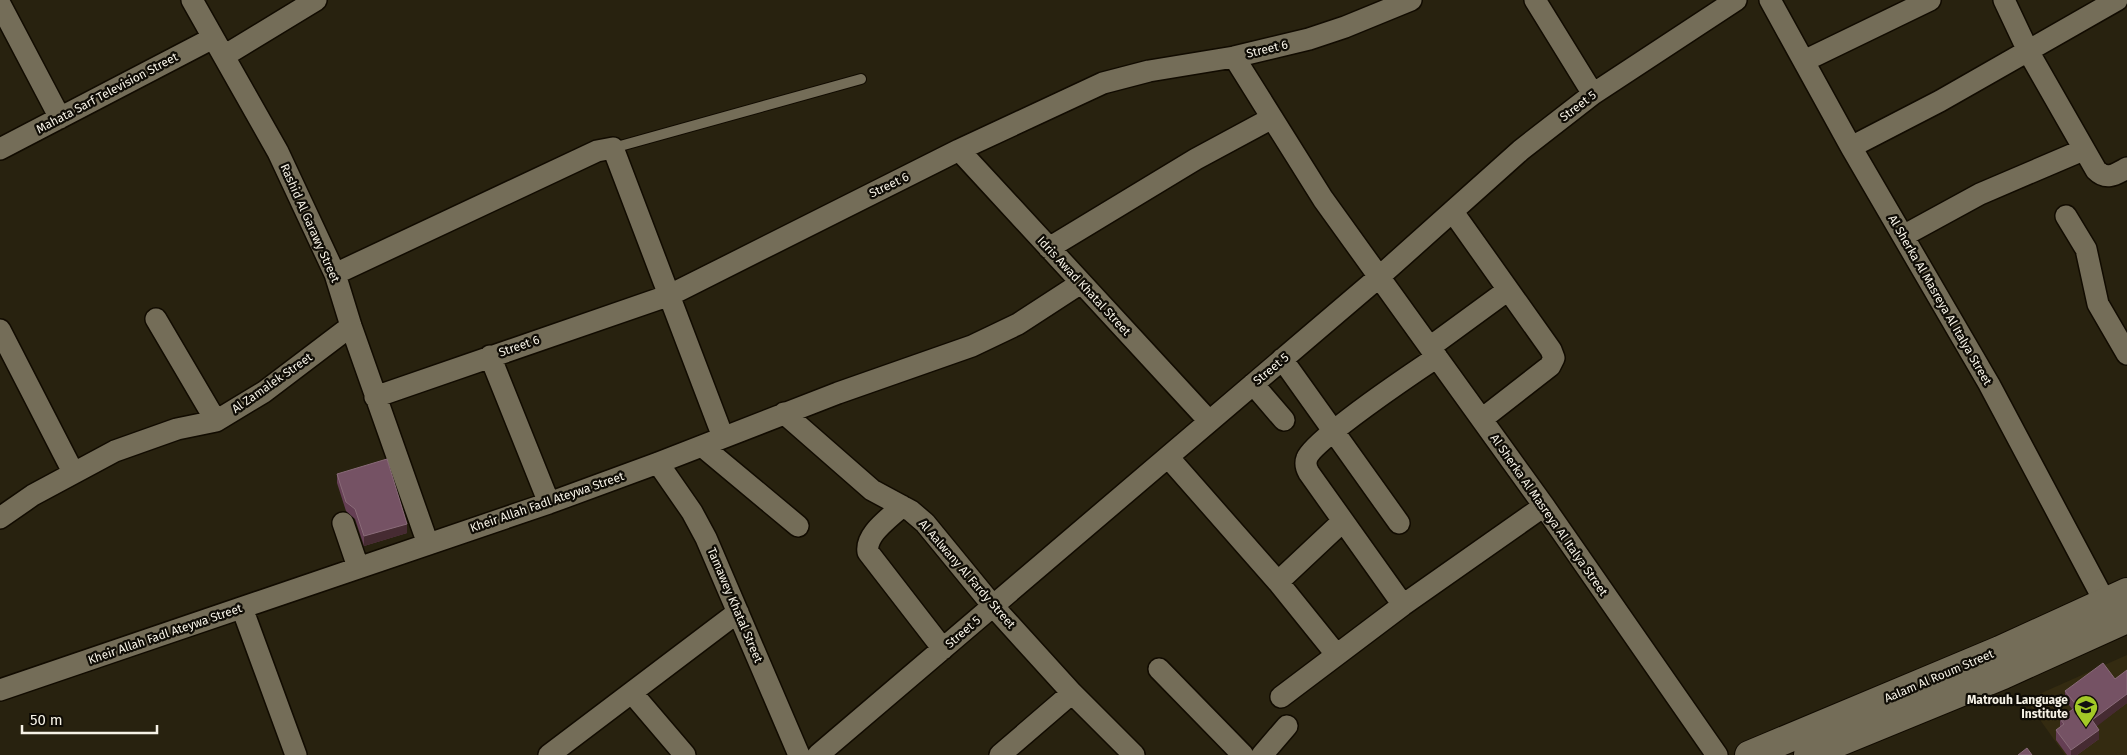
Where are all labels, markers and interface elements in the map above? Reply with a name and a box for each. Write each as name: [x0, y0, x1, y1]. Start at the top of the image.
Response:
street label: Street 6: [1245, 37, 1289, 61]
street label: Mahata Sarf Television Street: [34, 49, 181, 136]
street label: Street 5: [1557, 88, 1599, 124]
street label: Rashid Al Garawy Street: [277, 161, 343, 285]
street label: Street 6: [867, 169, 911, 201]
street label: Al Sherka Al Masreya Al Italya Street: [1885, 212, 1995, 388]
street label: Idris Awad Khatal Street: [1034, 234, 1134, 339]
street label: Street 6: [497, 333, 541, 359]
street label: Al Zamalek Street: [229, 350, 315, 416]
street label: Street 5: [1251, 350, 1291, 388]
street label: Al Sherka Al Masreya Al Italya Street: [1488, 431, 1611, 599]
street label: Kheir Allah Fadl Ateywa Street: [468, 469, 627, 535]
street label: Al Aalwany Al Fardy Street: [916, 517, 1019, 632]
street label: Tamawey Khatal Street: [704, 545, 766, 665]
street label: Kheir Allah Fadl Ateywa Street: [86, 601, 245, 667]
street label: Street 5: [943, 613, 983, 651]
street label: Aalam Al Roum Street: [1882, 646, 1996, 705]
place label: Matrouh Language Institute: [1967, 693, 2068, 721]
school or university icon: Matrouh Language Institute: [2073, 694, 2099, 728]
scale bar: [22, 702, 158, 734]
text: 50 m: [30, 711, 63, 729]

